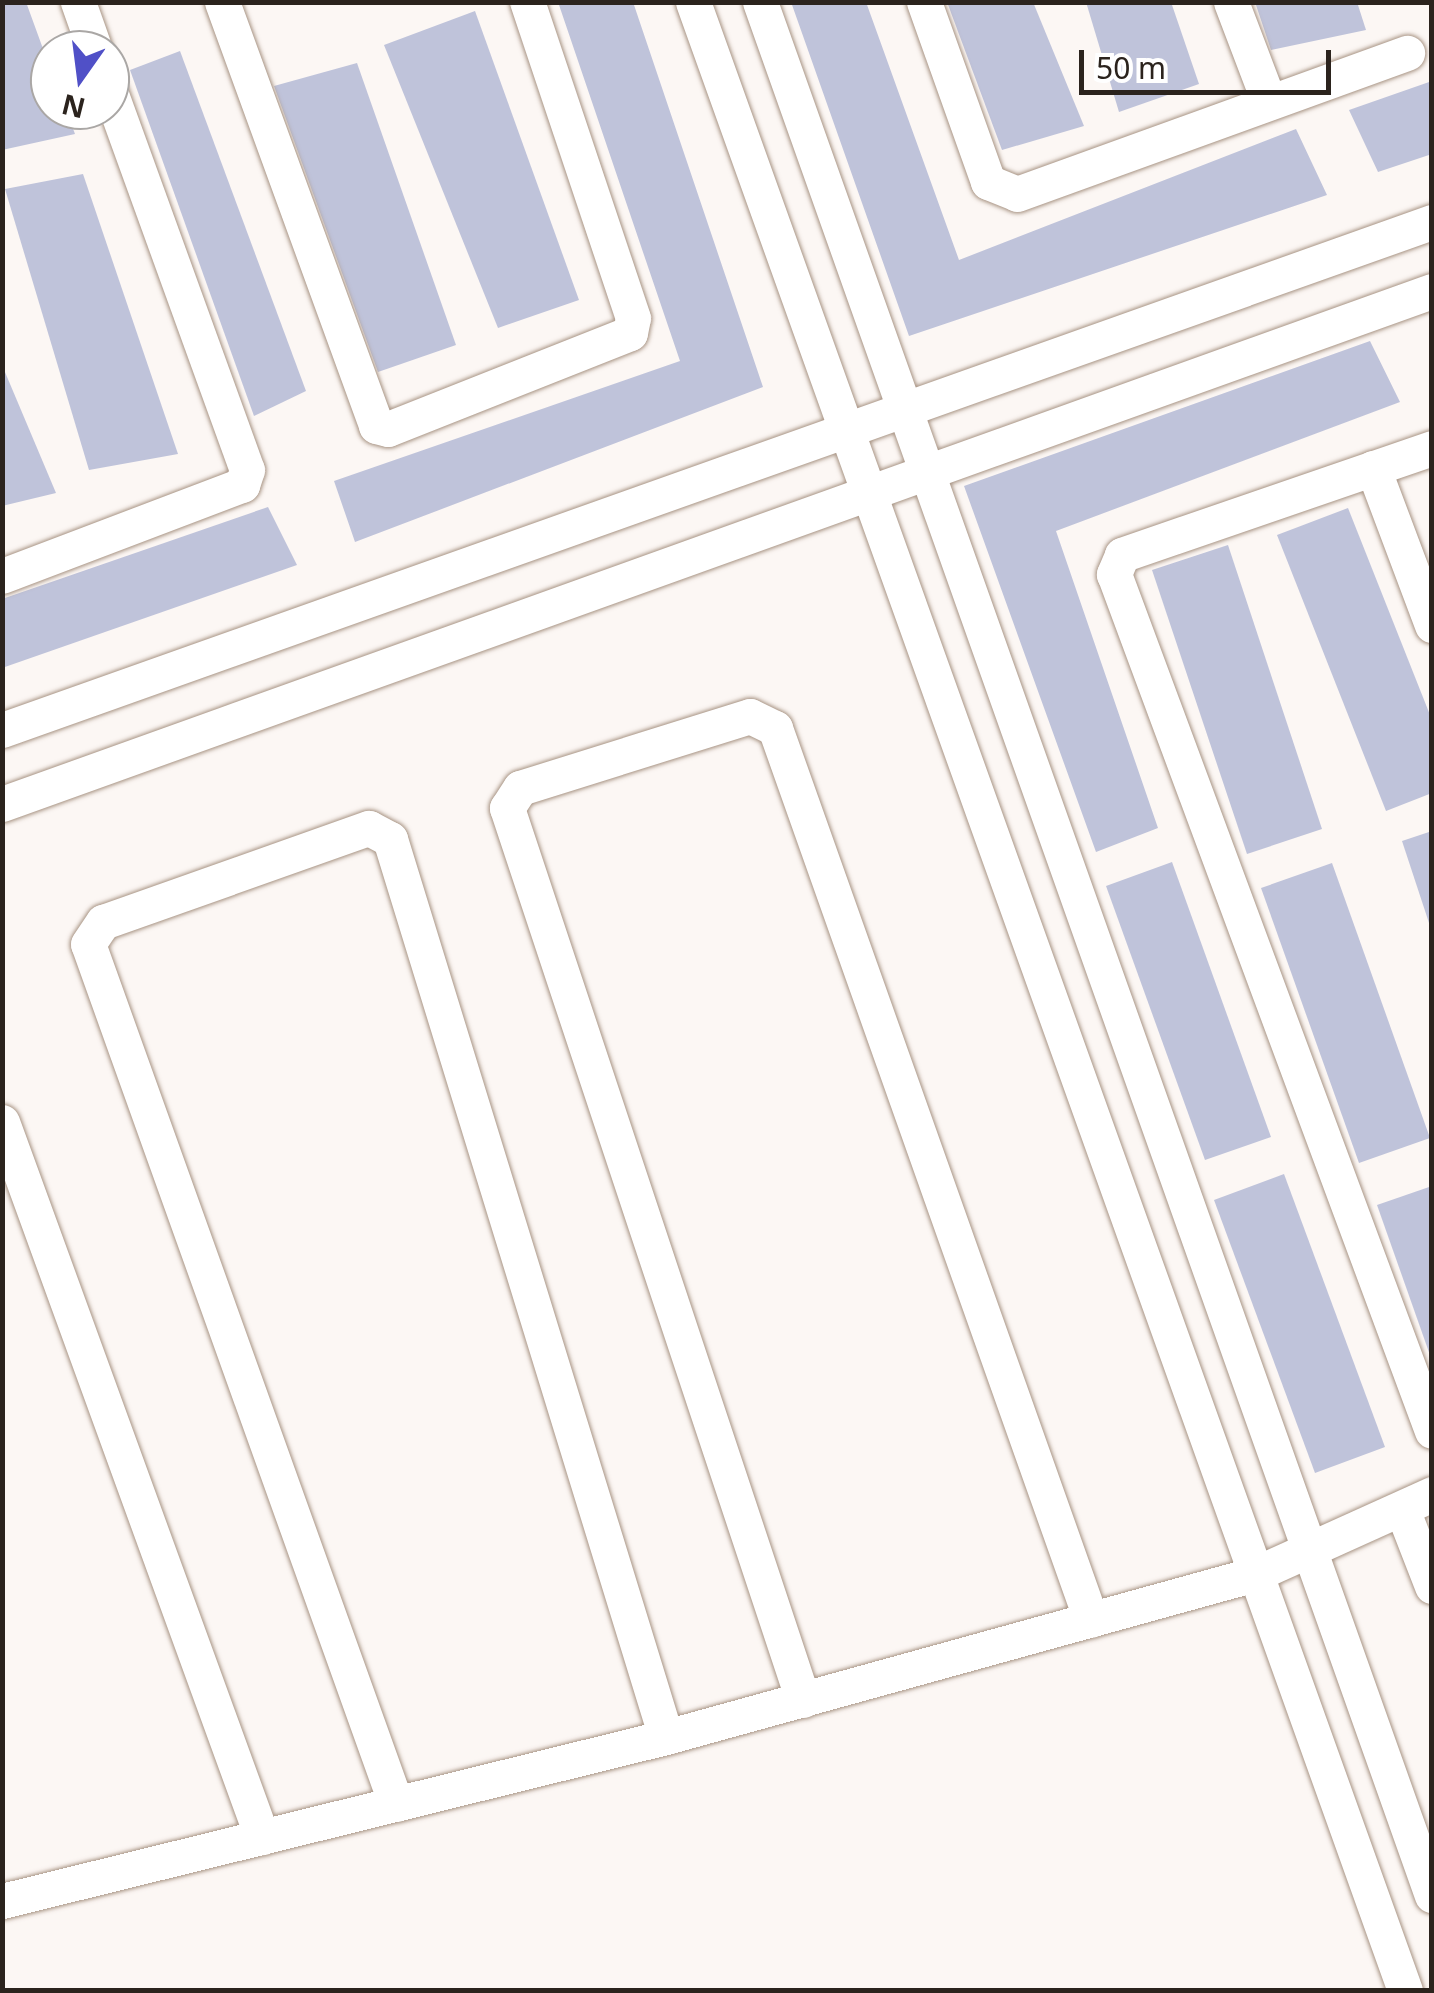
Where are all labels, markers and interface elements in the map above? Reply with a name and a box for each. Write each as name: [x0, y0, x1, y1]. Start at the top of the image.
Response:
north arrow: [30, 30, 130, 130]
scale bar: [1084, 30, 1336, 92]
text: 50 m: [1096, 47, 1166, 88]
text: N: [58, 86, 89, 128]

